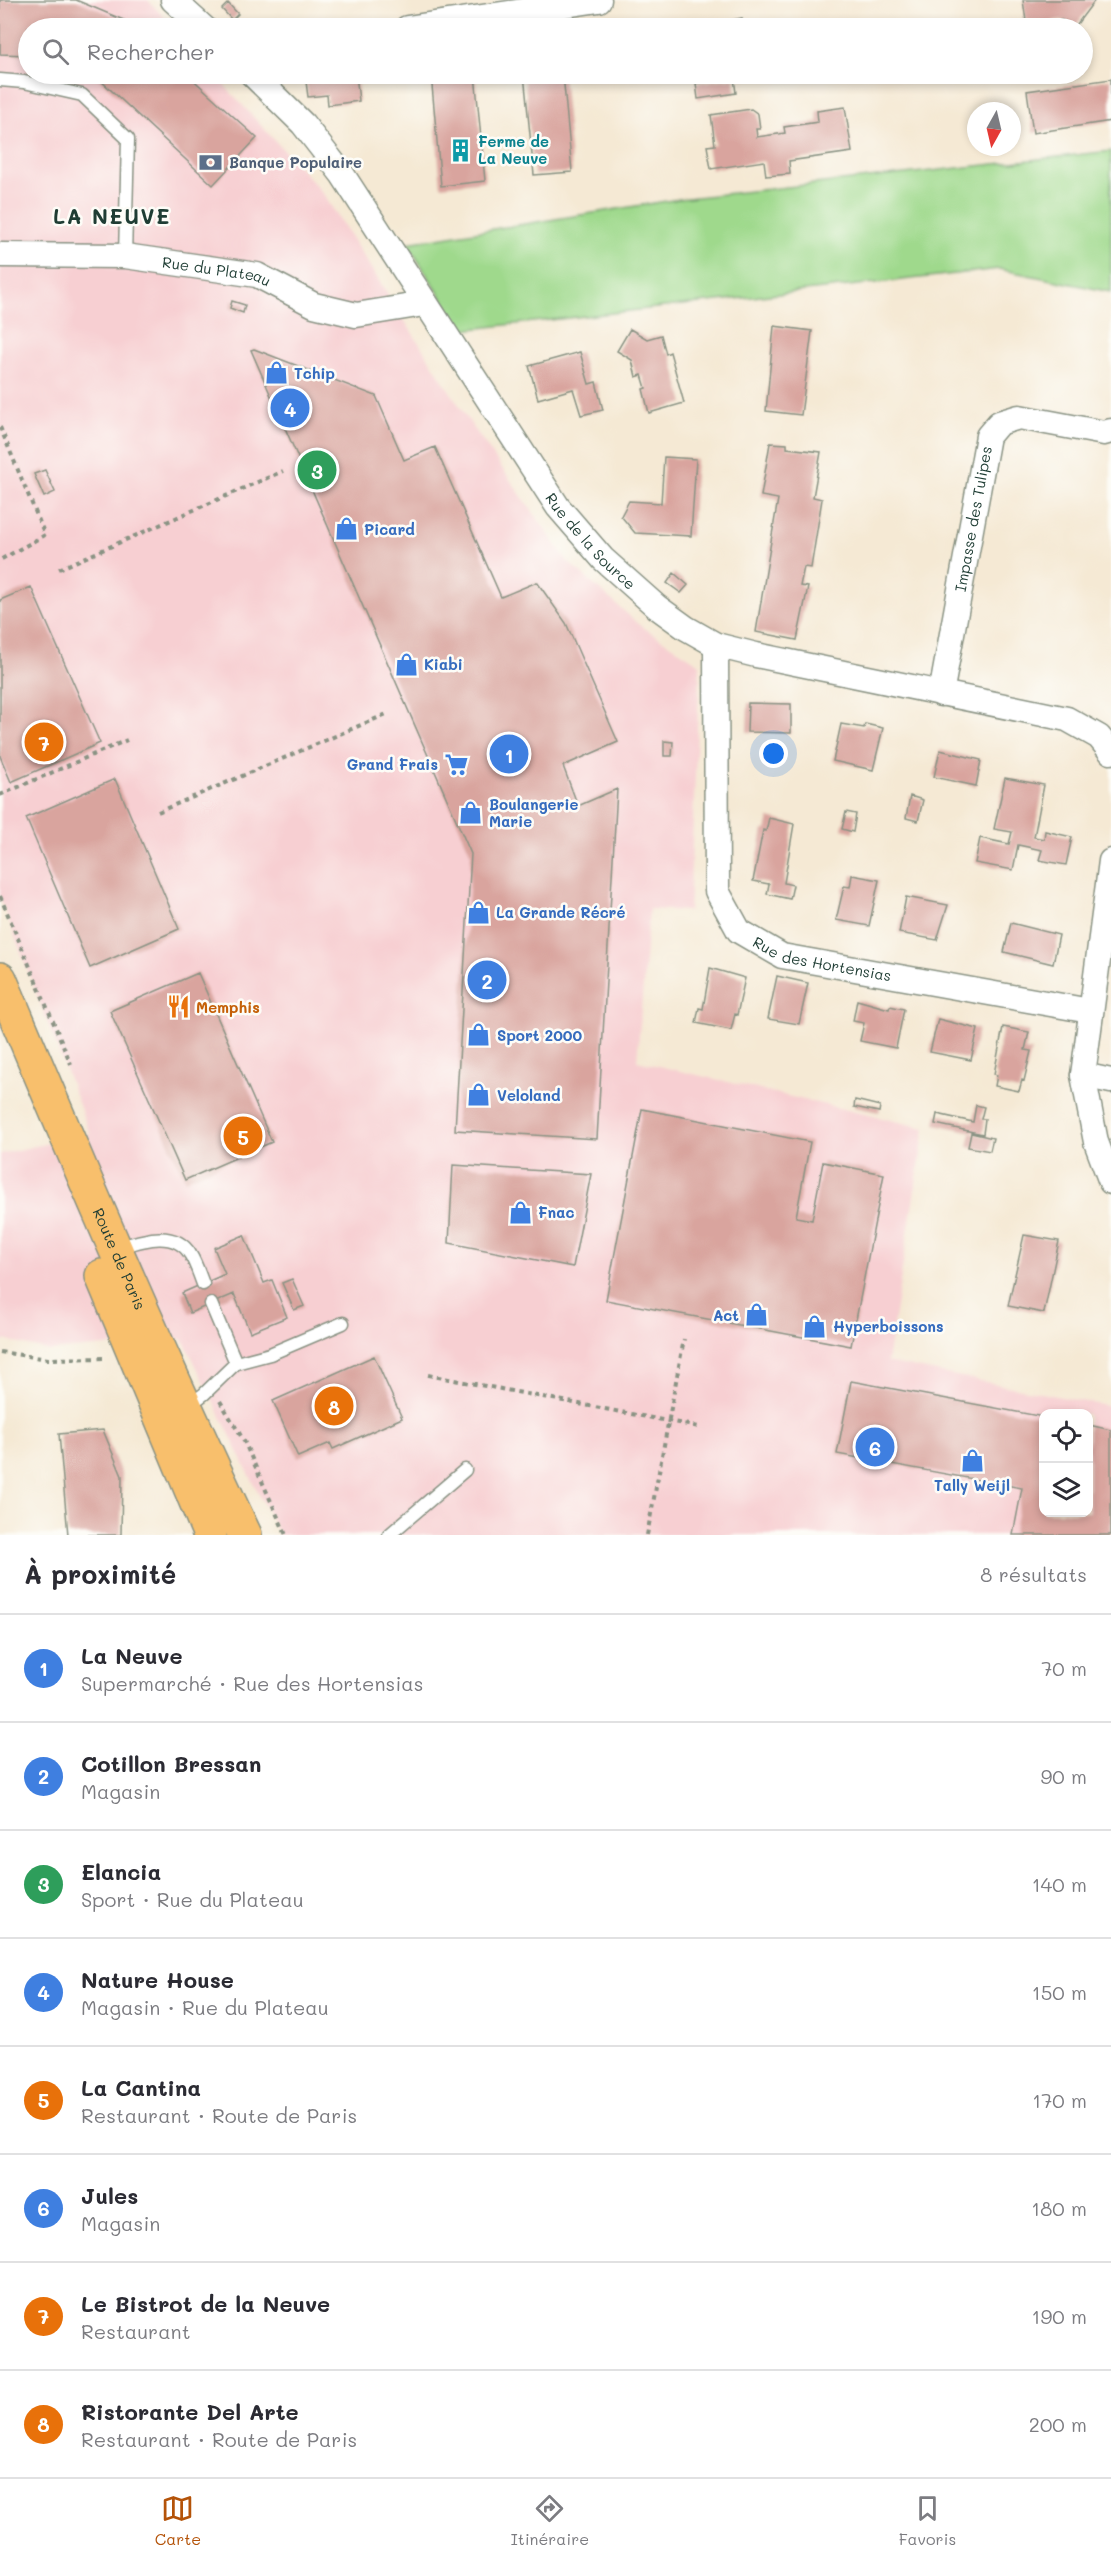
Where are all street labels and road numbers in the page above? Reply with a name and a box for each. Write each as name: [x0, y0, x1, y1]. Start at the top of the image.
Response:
street label: Rue du Plateau: [161, 251, 275, 291]
street label: Impasse des Tulipes: [950, 444, 996, 593]
street label: Rue de la Source: [541, 489, 640, 594]
street label: Rue des Hortensias: [749, 931, 893, 985]
street label: Route de Paris: [89, 1205, 151, 1312]

